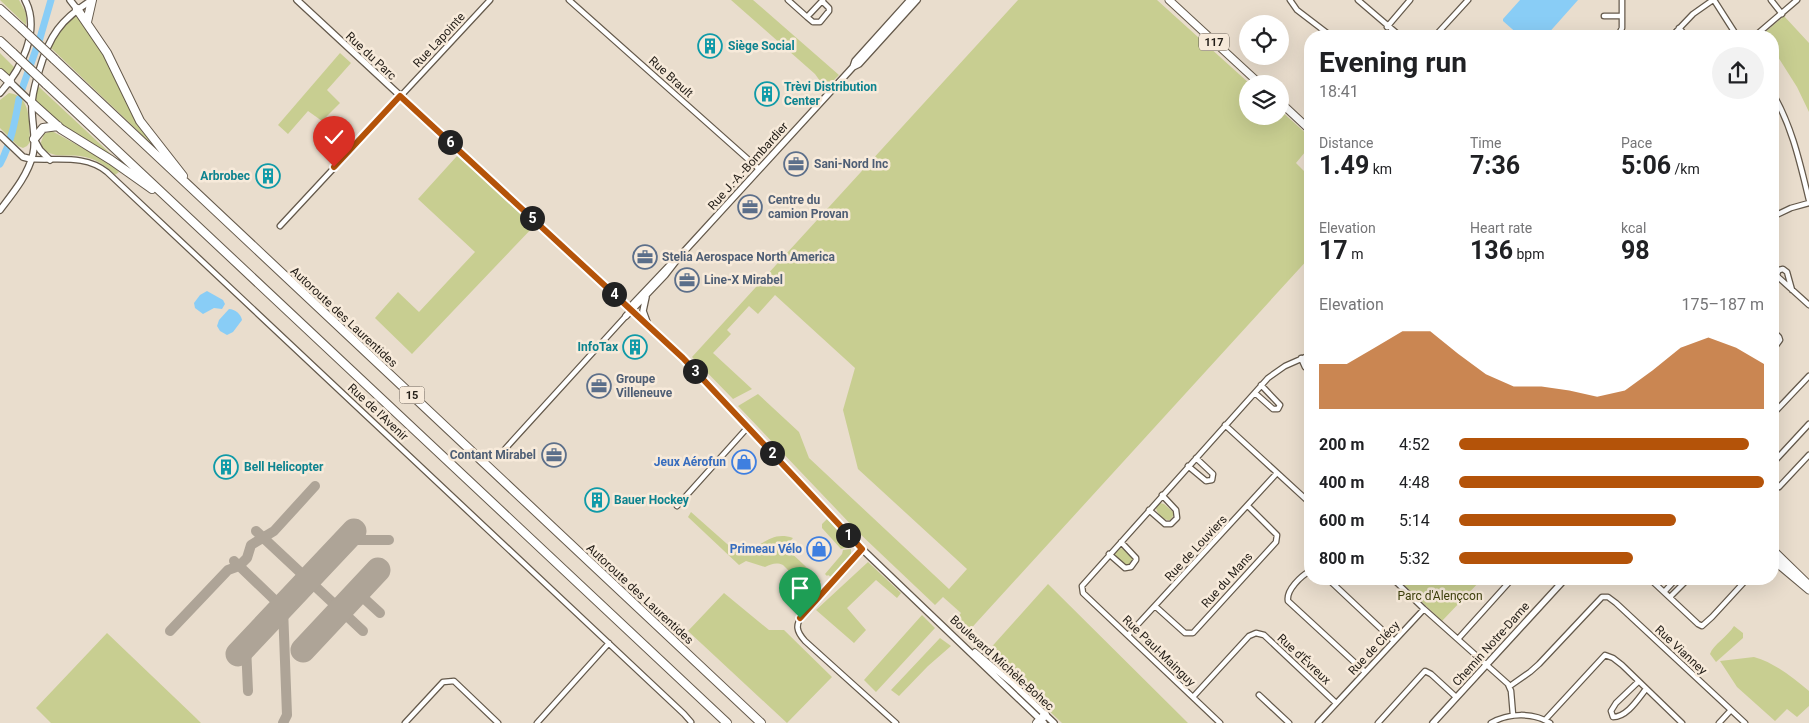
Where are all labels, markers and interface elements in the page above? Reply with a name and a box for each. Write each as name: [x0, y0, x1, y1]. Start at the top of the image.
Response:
street label: Rue Lapointe: [410, 10, 468, 70]
map controls: [1239, 15, 1289, 125]
button: locate: [1239, 15, 1289, 65]
street label: Rue du Parc: [343, 29, 399, 83]
building icon: Siège Social: [697, 33, 723, 59]
road number: 117: [1199, 34, 1229, 51]
place label: Siège Social: [728, 39, 795, 53]
text: Evening run: [1319, 46, 1467, 79]
button: share: [1712, 47, 1764, 99]
street label: Rue Brault: [646, 54, 696, 101]
button: layers: [1239, 75, 1289, 125]
place label: Trèvi Distribution Center: [784, 80, 877, 108]
building icon: Trèvi Distribution Center: [754, 81, 780, 107]
text: 18:41: [1319, 82, 1359, 101]
pin: [313, 116, 355, 167]
street label: Rue J.-A.-Bombardier: [705, 119, 791, 213]
icon: check: [320, 123, 348, 151]
pin: 6: [438, 130, 462, 154]
text: 6: [446, 134, 455, 150]
text: Distance: [1319, 135, 1374, 151]
text: Time: [1470, 135, 1501, 151]
text: Pace: [1621, 135, 1652, 151]
office icon: Sani-Nord Inc: [783, 151, 809, 177]
text: 1.49: [1319, 151, 1369, 180]
text: 7:36: [1470, 151, 1520, 180]
text: 5:06: [1621, 151, 1671, 180]
place label: Sani-Nord Inc: [814, 157, 888, 171]
text: km: [1369, 161, 1392, 177]
text: /km: [1671, 161, 1700, 177]
building icon: Arbrobec: [255, 163, 281, 189]
place label: Arbrobec: [200, 169, 250, 183]
place label: Centre du camion Provan: [768, 193, 849, 221]
office icon: Centre du camion Provan: [737, 194, 763, 220]
pin: 5: [520, 206, 544, 230]
text: 5: [528, 210, 537, 226]
text: Elevation: [1319, 220, 1376, 236]
text: Heart rate: [1470, 220, 1532, 236]
text: kcal: [1621, 220, 1646, 236]
text: 17: [1319, 236, 1348, 265]
text: 136: [1470, 236, 1513, 265]
text: 98: [1621, 236, 1650, 265]
office icon: Stelia Aerospace North America: [632, 244, 658, 270]
text: m: [1348, 246, 1363, 262]
text: bpm: [1513, 246, 1545, 262]
place label: Stelia Aerospace North America: [662, 250, 836, 264]
street label: Autoroute des Laurentides: [288, 264, 400, 370]
office icon: Line-X Mirabel: [674, 267, 700, 293]
place label: Line-X Mirabel: [704, 273, 783, 287]
pin: 4: [602, 282, 626, 306]
text: 4: [610, 286, 619, 302]
text: Elevation: [1319, 295, 1384, 314]
text: 175–187 m: [1682, 295, 1764, 314]
building icon: InfoTax: [622, 334, 648, 360]
place label: InfoTax: [578, 340, 619, 354]
pin: 3: [682, 358, 708, 384]
text: 3: [691, 363, 700, 379]
place label: Groupe Villeneuve: [616, 372, 673, 400]
office icon: Groupe Villeneuve: [586, 373, 612, 399]
street label: Rue de l'Avenir: [345, 381, 411, 443]
road number: 15: [400, 386, 424, 404]
text: 200 m: [1319, 435, 1364, 454]
text: 4:52: [1399, 435, 1430, 454]
pin: 2: [760, 440, 784, 466]
office icon: Contant Mirabel: [541, 442, 567, 468]
text: 2: [768, 445, 777, 461]
place label: Contant Mirabel: [450, 448, 536, 462]
shop icon: Jeux Aérofun: [731, 449, 757, 475]
building icon: Bell Helicopter: [213, 454, 239, 480]
place label: Jeux Aérofun: [654, 455, 726, 469]
place label: Bell Helicopter: [244, 460, 324, 474]
text: 400 m: [1319, 473, 1364, 492]
text: 4:48: [1399, 473, 1430, 492]
building icon: Bauer Hockey: [584, 487, 610, 513]
place label: Bauer Hockey: [614, 493, 690, 507]
text: 600 m: [1319, 511, 1364, 530]
text: 5:14: [1399, 511, 1430, 530]
street label: Rue de Louviers: [1162, 512, 1230, 584]
pin: 1: [836, 522, 860, 548]
text: 1: [844, 527, 853, 543]
shop icon: Primeau Vélo: [806, 536, 832, 562]
street label: Autoroute des Laurentides: [584, 541, 696, 647]
place label: Primeau Vélo: [730, 542, 802, 556]
street label: Rue du Mans: [1199, 549, 1255, 611]
text: 800 m: [1319, 549, 1364, 568]
text: 5:32: [1399, 549, 1430, 568]
pin: [779, 567, 821, 618]
icon: arrive: [786, 574, 814, 602]
park label: Parc d'Alençcon: [1397, 589, 1483, 603]
street label: Chemin Notre-Dame: [1450, 599, 1532, 689]
street label: Boulevard Michèle-Bohec: [947, 613, 1057, 713]
street label: Rue Paul-Mainguy: [1120, 613, 1199, 690]
street label: Rue de Clécy: [1346, 618, 1403, 678]
street label: Rue Vianney: [1652, 622, 1710, 678]
street label: Rue d'Évreux: [1275, 630, 1334, 687]

